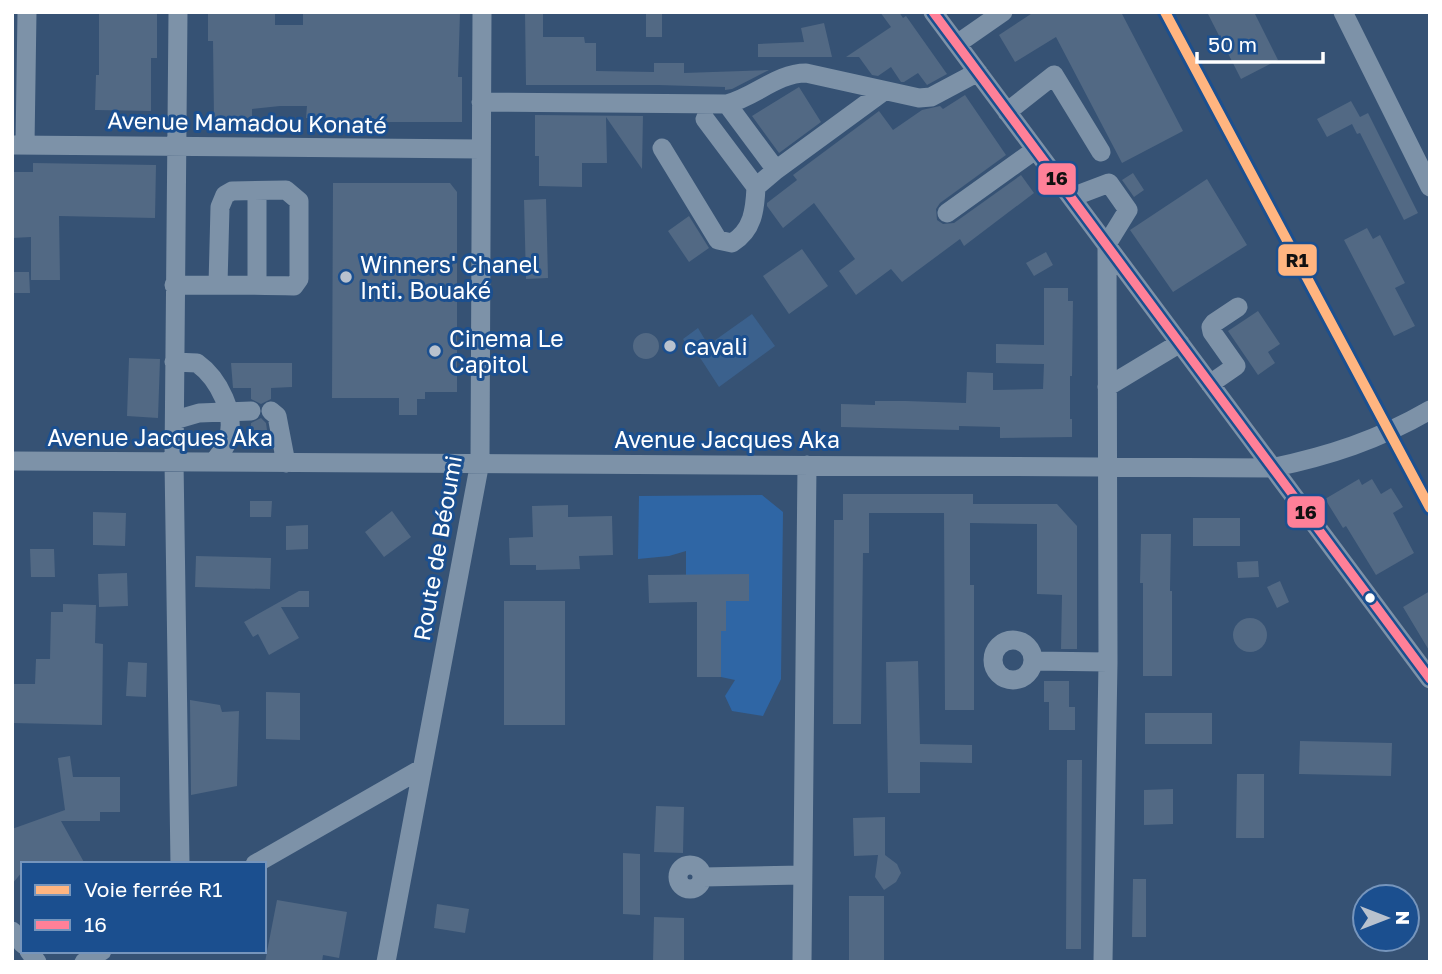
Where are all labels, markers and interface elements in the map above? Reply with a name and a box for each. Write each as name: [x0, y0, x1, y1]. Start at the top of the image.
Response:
scale bar: [1197, 21, 1323, 65]
text: 50 m: [1208, 31, 1257, 57]
street label: Avenue Mamadou Konaté: [107, 106, 387, 138]
line badge: 16: [1037, 162, 1077, 196]
text: 16: [1046, 166, 1068, 189]
line badge: R1: [1277, 243, 1318, 277]
text: R1: [1286, 248, 1309, 271]
place label: Winners' Chanel Inti. Bouaké: [360, 250, 539, 304]
marker: Winners' Chanel Inti. Bouaké: [338, 269, 354, 285]
place label: Cinema Le Capitol: [449, 324, 564, 378]
place label: cavali: [684, 332, 748, 360]
marker: cavali: [662, 338, 678, 354]
marker: Cinema Le Capitol: [427, 343, 443, 359]
street label: Avenue Jacques Aka: [47, 423, 273, 451]
street label: Avenue Jacques Aka: [614, 425, 840, 453]
street label: Route de Béoumi: [407, 453, 467, 643]
line badge: 16: [1286, 495, 1326, 529]
text: 16: [1295, 500, 1317, 523]
unlabelled marker: [1363, 591, 1377, 605]
legend: [21, 862, 266, 953]
text: Voie ferrée R1: [84, 876, 222, 902]
north arrow: [1351, 883, 1421, 953]
text: 16: [84, 911, 107, 937]
text: N: [1392, 911, 1415, 925]

